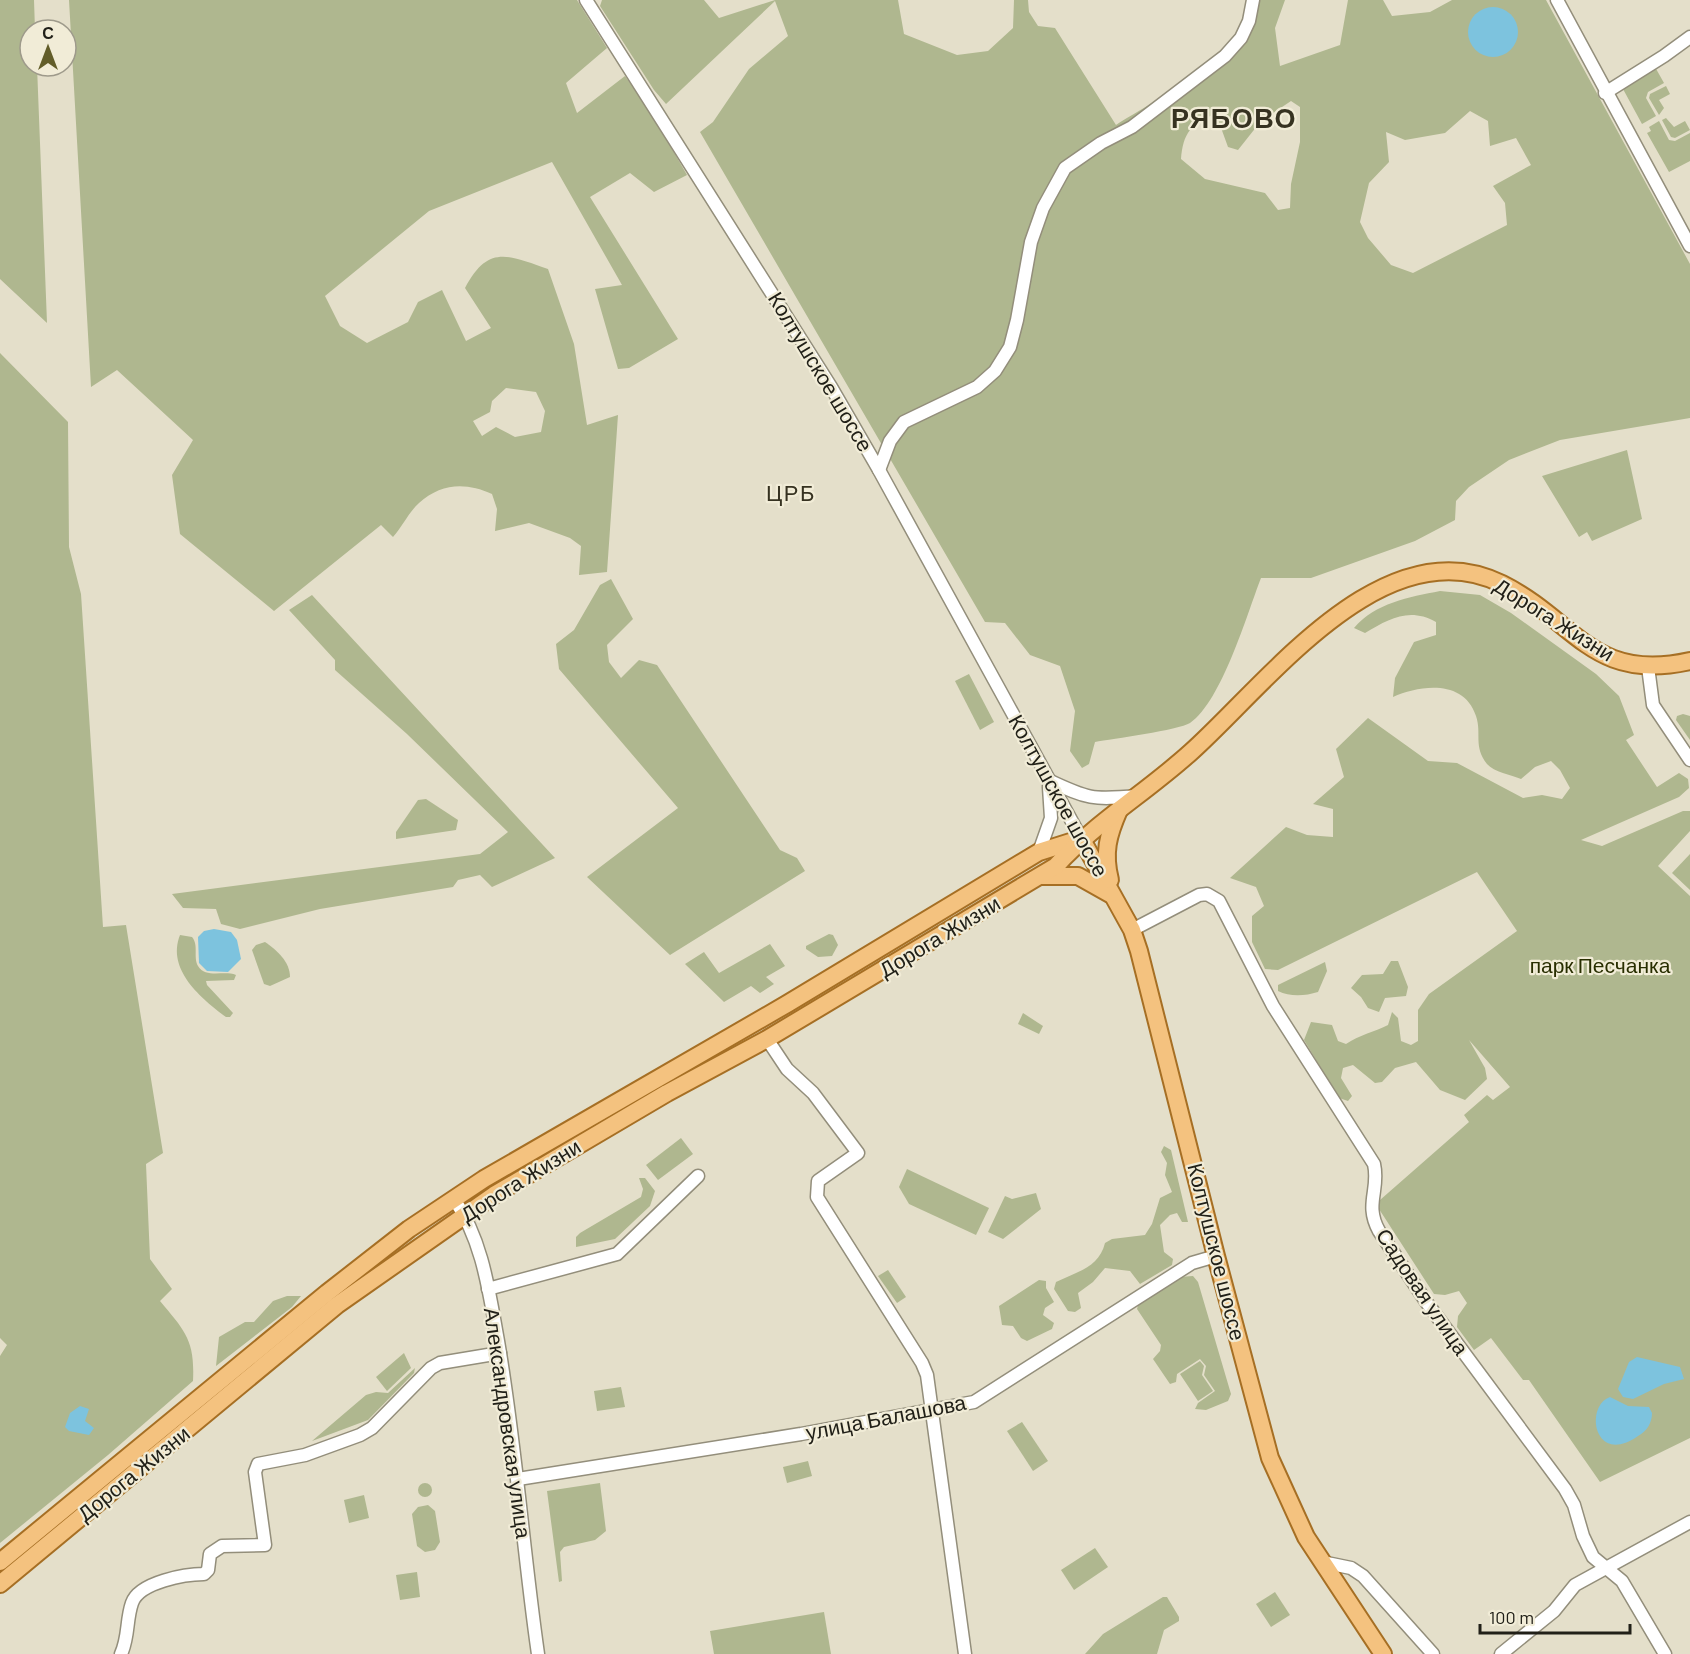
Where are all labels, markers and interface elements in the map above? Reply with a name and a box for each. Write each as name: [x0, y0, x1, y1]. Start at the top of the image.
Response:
north arrow: [18, 18, 78, 78]
text: С: [42, 23, 54, 42]
district label: РЯБОВО: [1171, 101, 1297, 133]
street label: Колтушское шоссе: [764, 287, 879, 455]
district label: ЦРБ: [766, 479, 816, 506]
street label: Дорога Жизни: [1490, 572, 1619, 666]
street label: Колтушское шоссе: [1004, 710, 1114, 881]
street label: Дорога Жизни: [874, 890, 1004, 982]
park label: парк Песчанка: [1530, 952, 1671, 977]
street label: Дорога Жизни: [456, 1133, 585, 1227]
street label: Колтушское шоссе: [1183, 1161, 1252, 1343]
street label: Садовая улица: [1372, 1223, 1475, 1359]
street label: Александровская улица: [480, 1306, 537, 1540]
street label: улица Балашова: [804, 1389, 968, 1444]
street label: Дорога Жизни: [72, 1420, 194, 1526]
scale bar: [1480, 1597, 1630, 1635]
text: 100 m: [1489, 1606, 1534, 1628]

